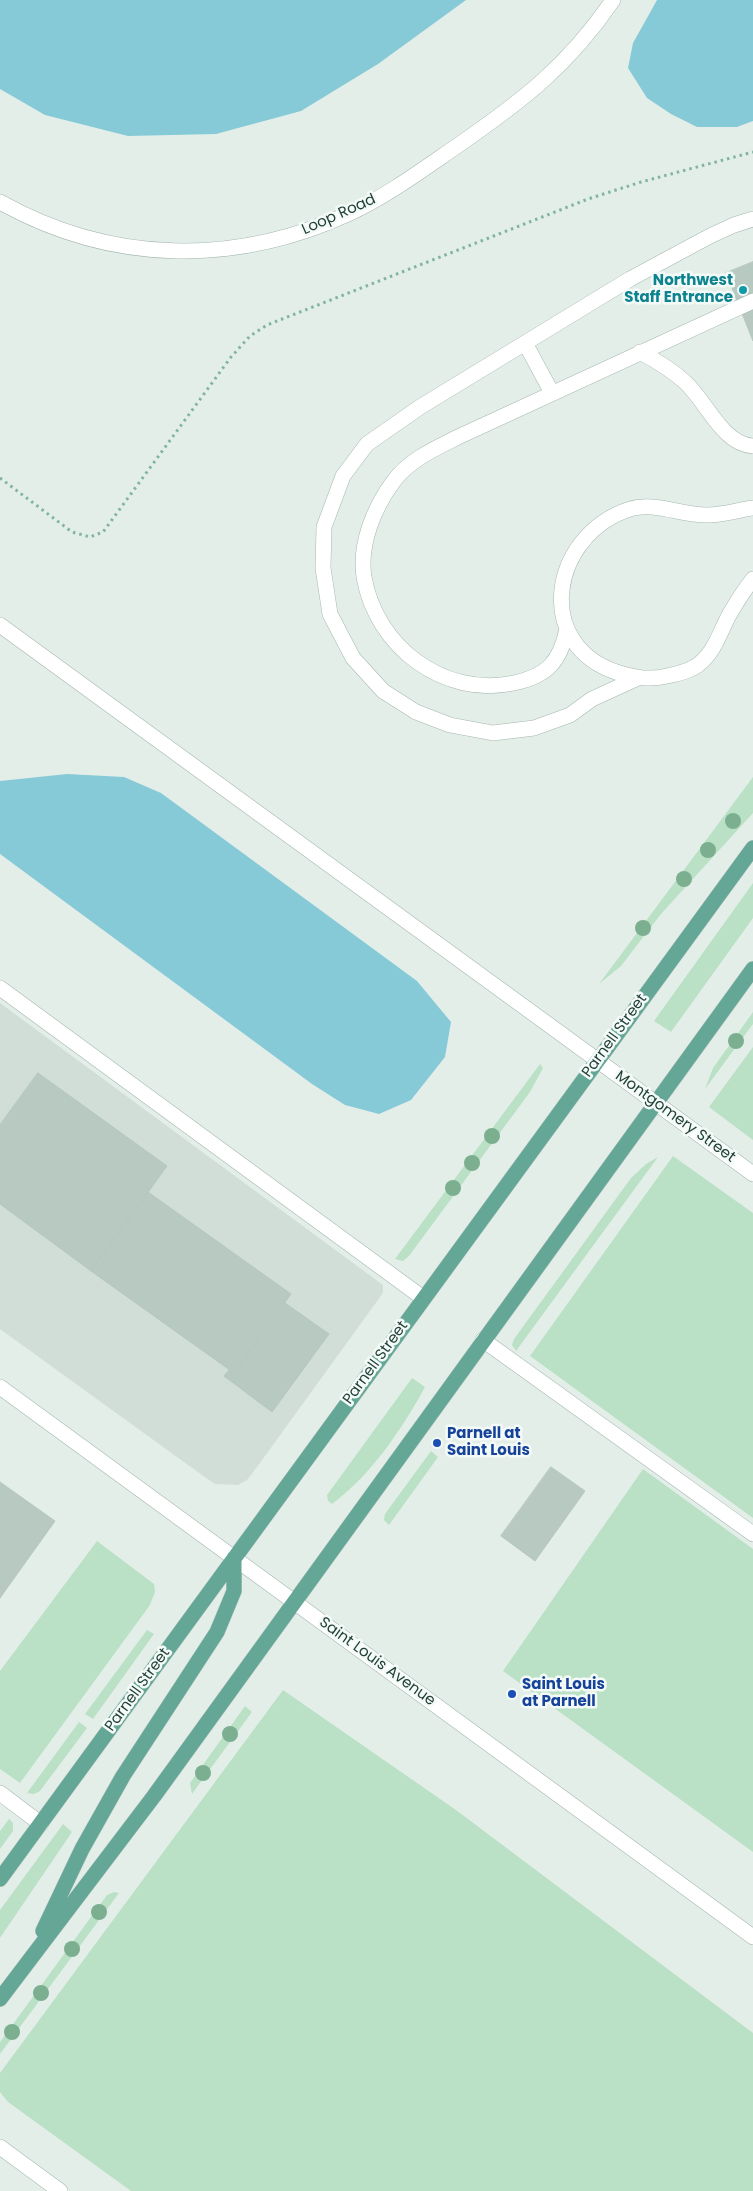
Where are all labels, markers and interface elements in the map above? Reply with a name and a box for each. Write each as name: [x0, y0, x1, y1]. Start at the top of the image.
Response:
street label: Loop Road: [299, 191, 379, 239]
place label: Northwest Staff Entrance: [624, 272, 733, 307]
marker: Northwest Staff Entrance: [737, 284, 749, 296]
street label: Parnell Street: [579, 991, 651, 1081]
street label: Montgomery Street: [611, 1067, 739, 1167]
street label: Parnell Street: [340, 1318, 412, 1408]
place label: Parnell at Saint Louis: [447, 1425, 530, 1460]
marker: Parnell at Saint Louis: [431, 1437, 443, 1449]
street label: Saint Louis Avenue: [315, 1614, 439, 1710]
street label: Parnell Street: [102, 1645, 174, 1735]
place label: Saint Louis at Parnell: [522, 1676, 605, 1711]
marker: Saint Louis at Parnell: [506, 1688, 518, 1700]

